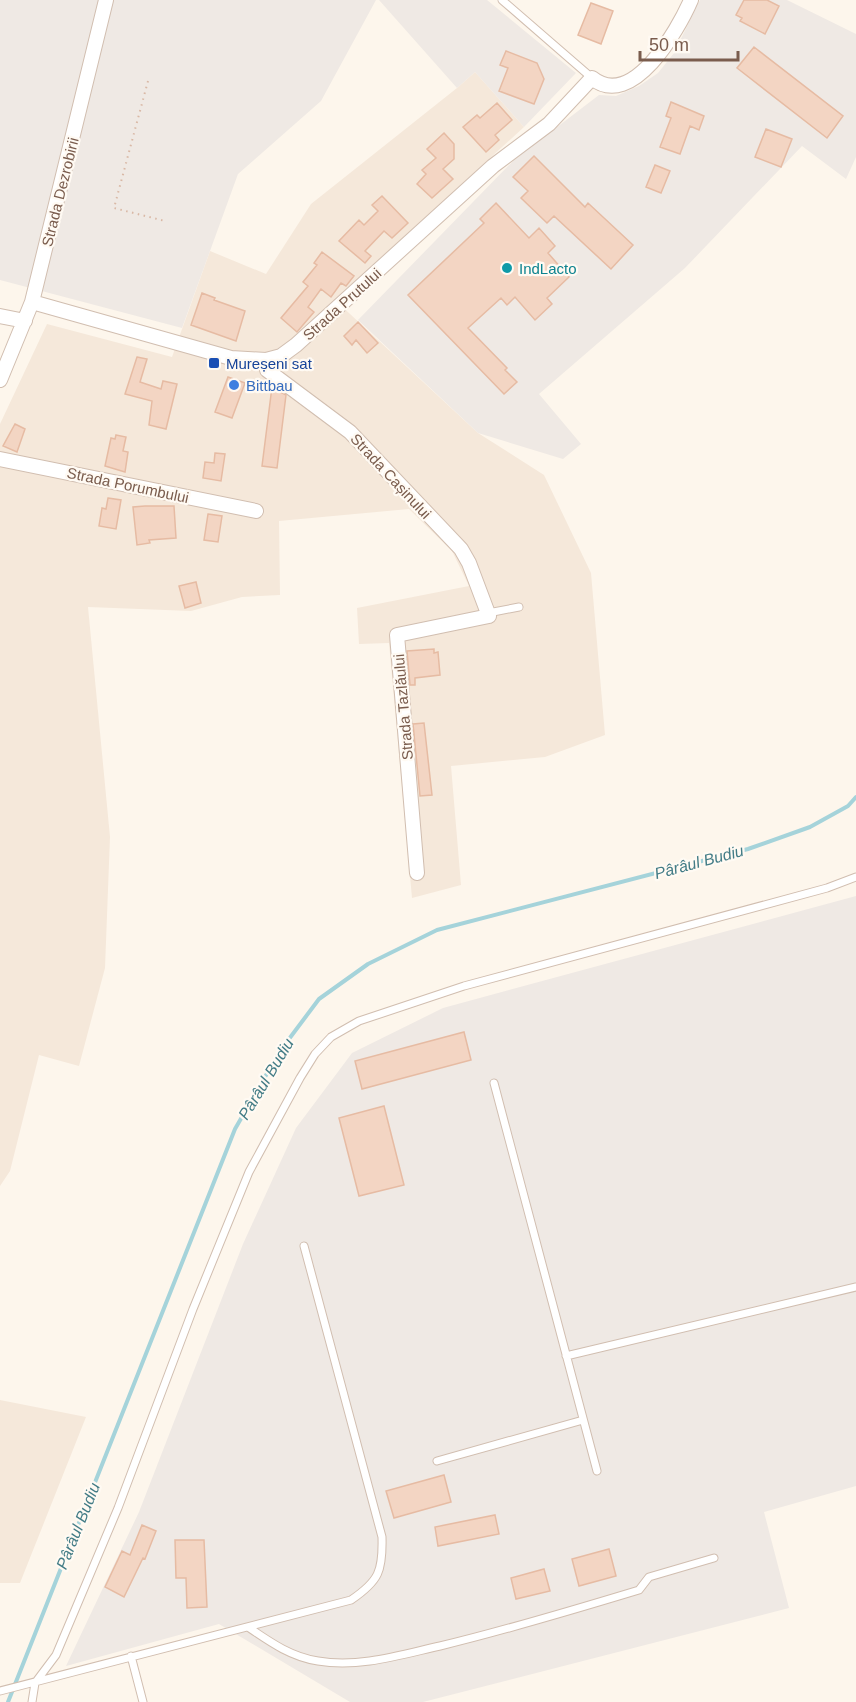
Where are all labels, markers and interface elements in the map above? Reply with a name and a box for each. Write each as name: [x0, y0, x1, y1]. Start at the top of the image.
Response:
scale bar: [640, 24, 738, 62]
text: 50 m: [649, 35, 689, 55]
street label: Strada Dezrobirii: [38, 136, 82, 248]
place label: IndLacto: [519, 260, 577, 277]
marker: IndLacto: [500, 261, 514, 275]
street label: Strada Prutului: [299, 264, 385, 344]
place label: Mureșeni sat: [226, 355, 313, 372]
marker: Mureșeni sat: [207, 356, 221, 370]
place label: Bittbau: [246, 377, 293, 394]
marker: Bittbau: [227, 378, 241, 392]
street label: Strada Cașinului: [347, 430, 435, 522]
street label: Strada Porumbului: [65, 464, 191, 506]
street label: Strada Tazlăului: [390, 653, 416, 761]
water label: Pârâul Budiu: [653, 842, 746, 882]
water label: Pârâul Budiu: [235, 1035, 297, 1123]
water label: Pârâul Budiu: [53, 1480, 103, 1572]

